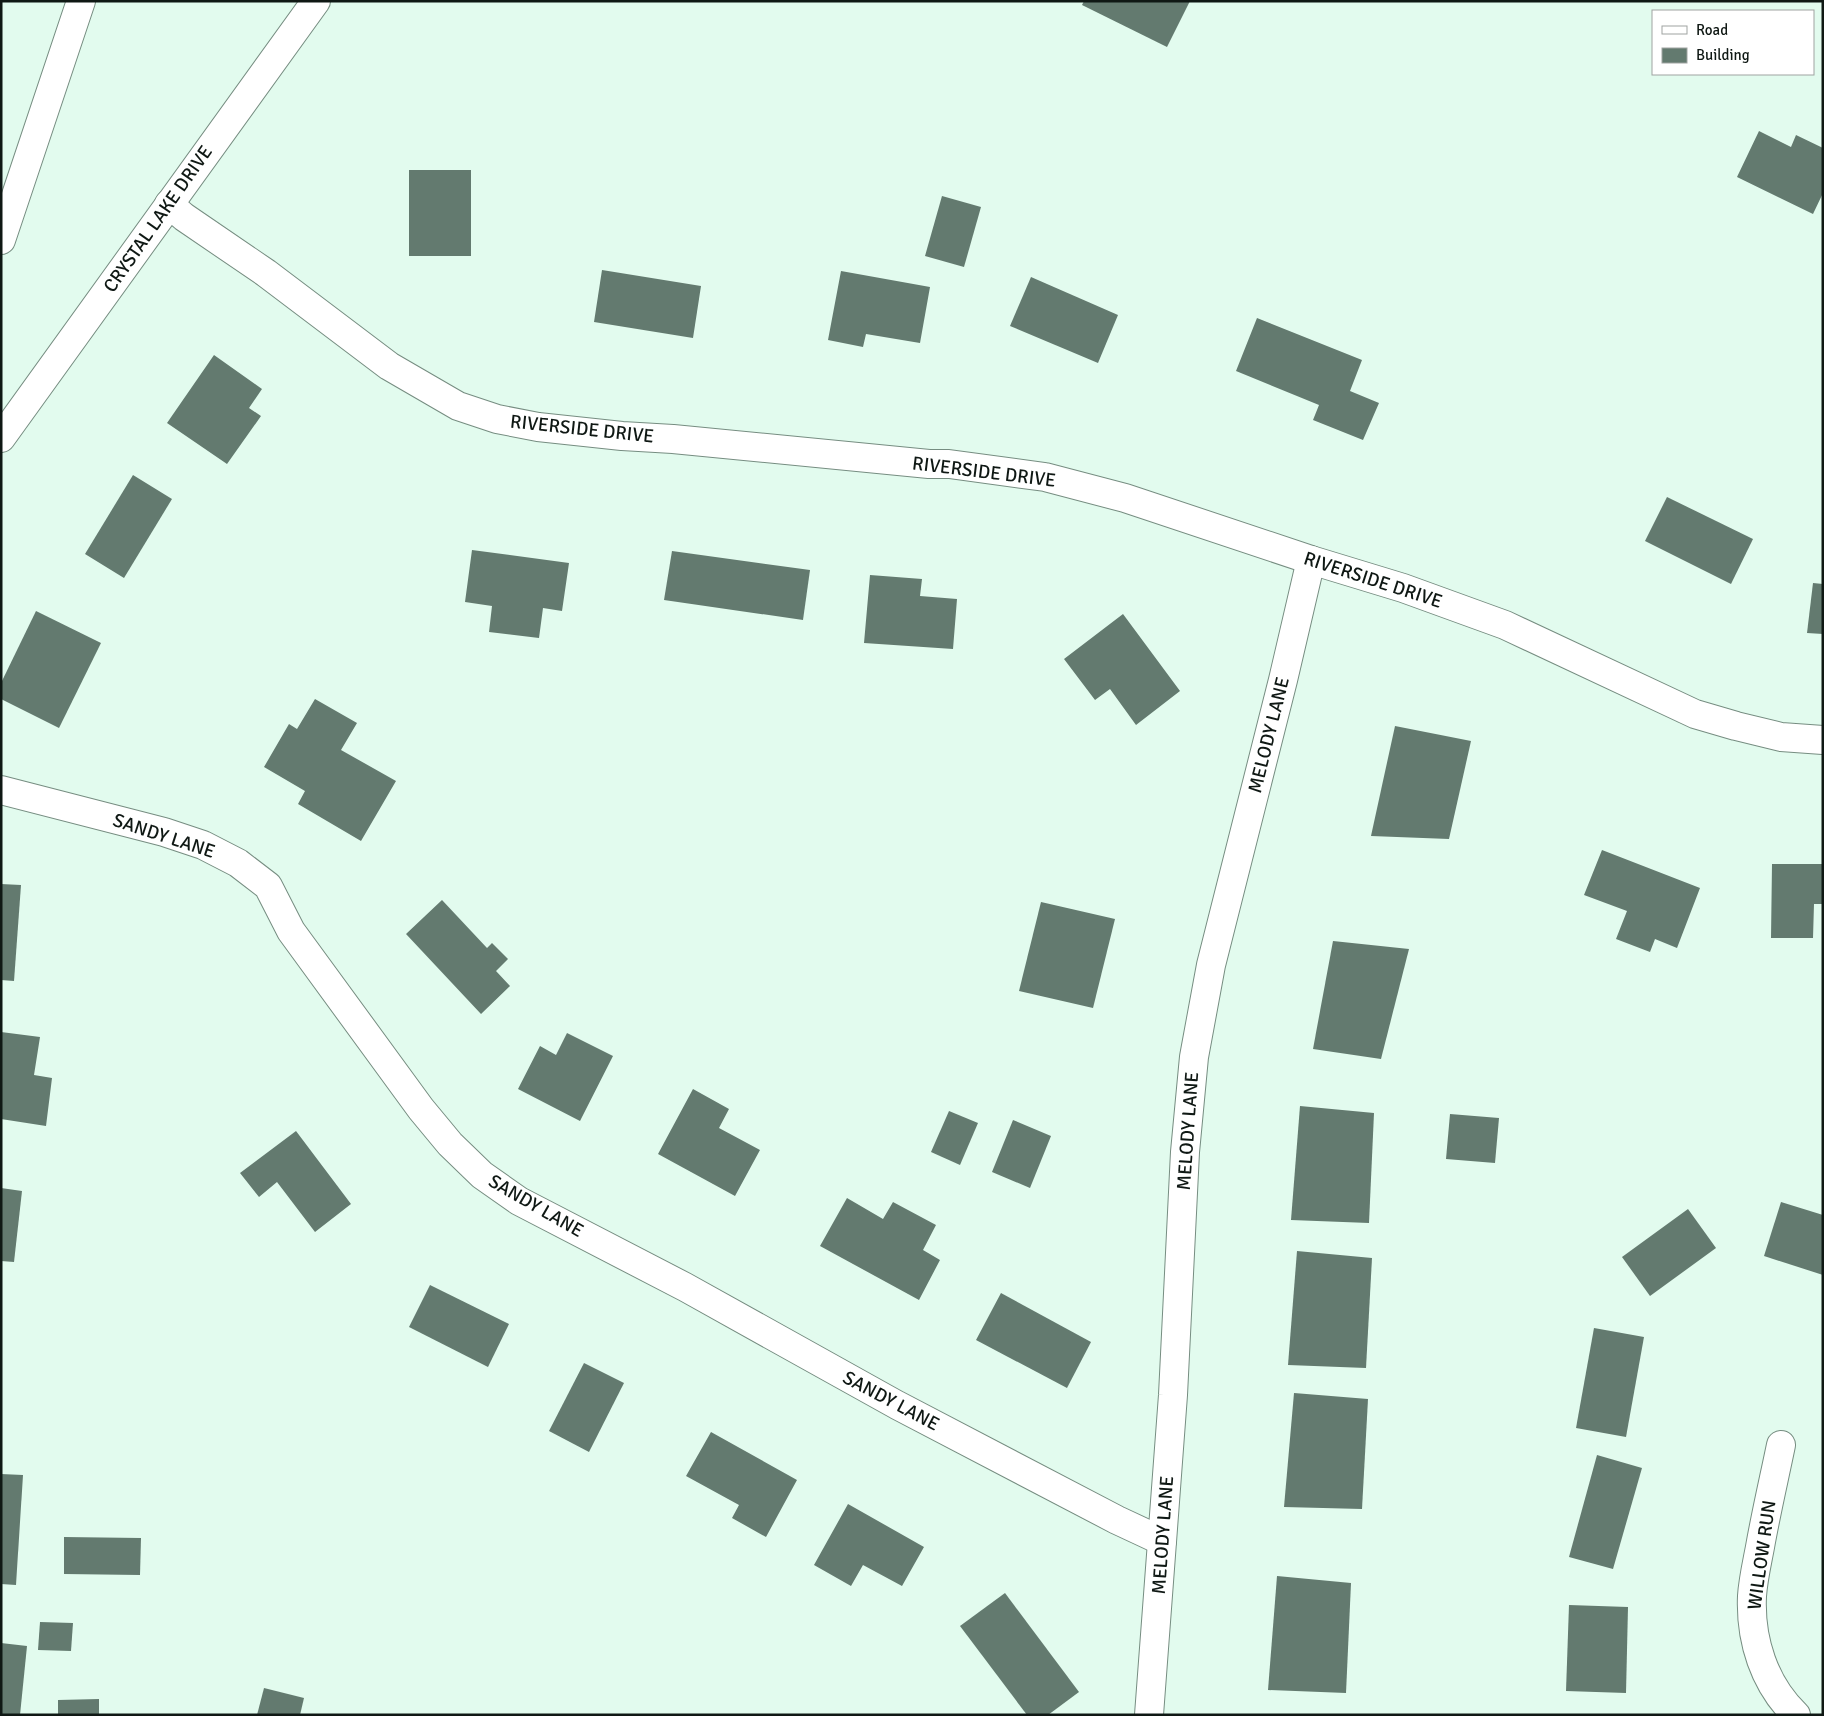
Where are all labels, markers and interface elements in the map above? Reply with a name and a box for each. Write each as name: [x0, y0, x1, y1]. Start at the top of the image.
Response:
legend: [1652, 10, 1814, 75]
text: Road: [1696, 21, 1728, 39]
text: Building: [1696, 46, 1750, 64]
street label: CRYSTAL LAKE DRIVE: [98, 141, 218, 297]
street label: RIVERSIDE DRIVE: [509, 410, 655, 448]
street label: RIVERSIDE DRIVE: [911, 451, 1057, 493]
street label: RIVERSIDE DRIVE: [1301, 546, 1445, 614]
street label: MELODY LANE: [1243, 674, 1295, 796]
street label: SANDY LANE: [110, 808, 218, 864]
street label: MELODY LANE: [1172, 1071, 1204, 1191]
street label: SANDY LANE: [484, 1169, 588, 1243]
street label: SANDY LANE: [839, 1366, 943, 1436]
street label: MELODY LANE: [1147, 1475, 1179, 1595]
street label: WILLOW RUN: [1742, 1499, 1782, 1611]

